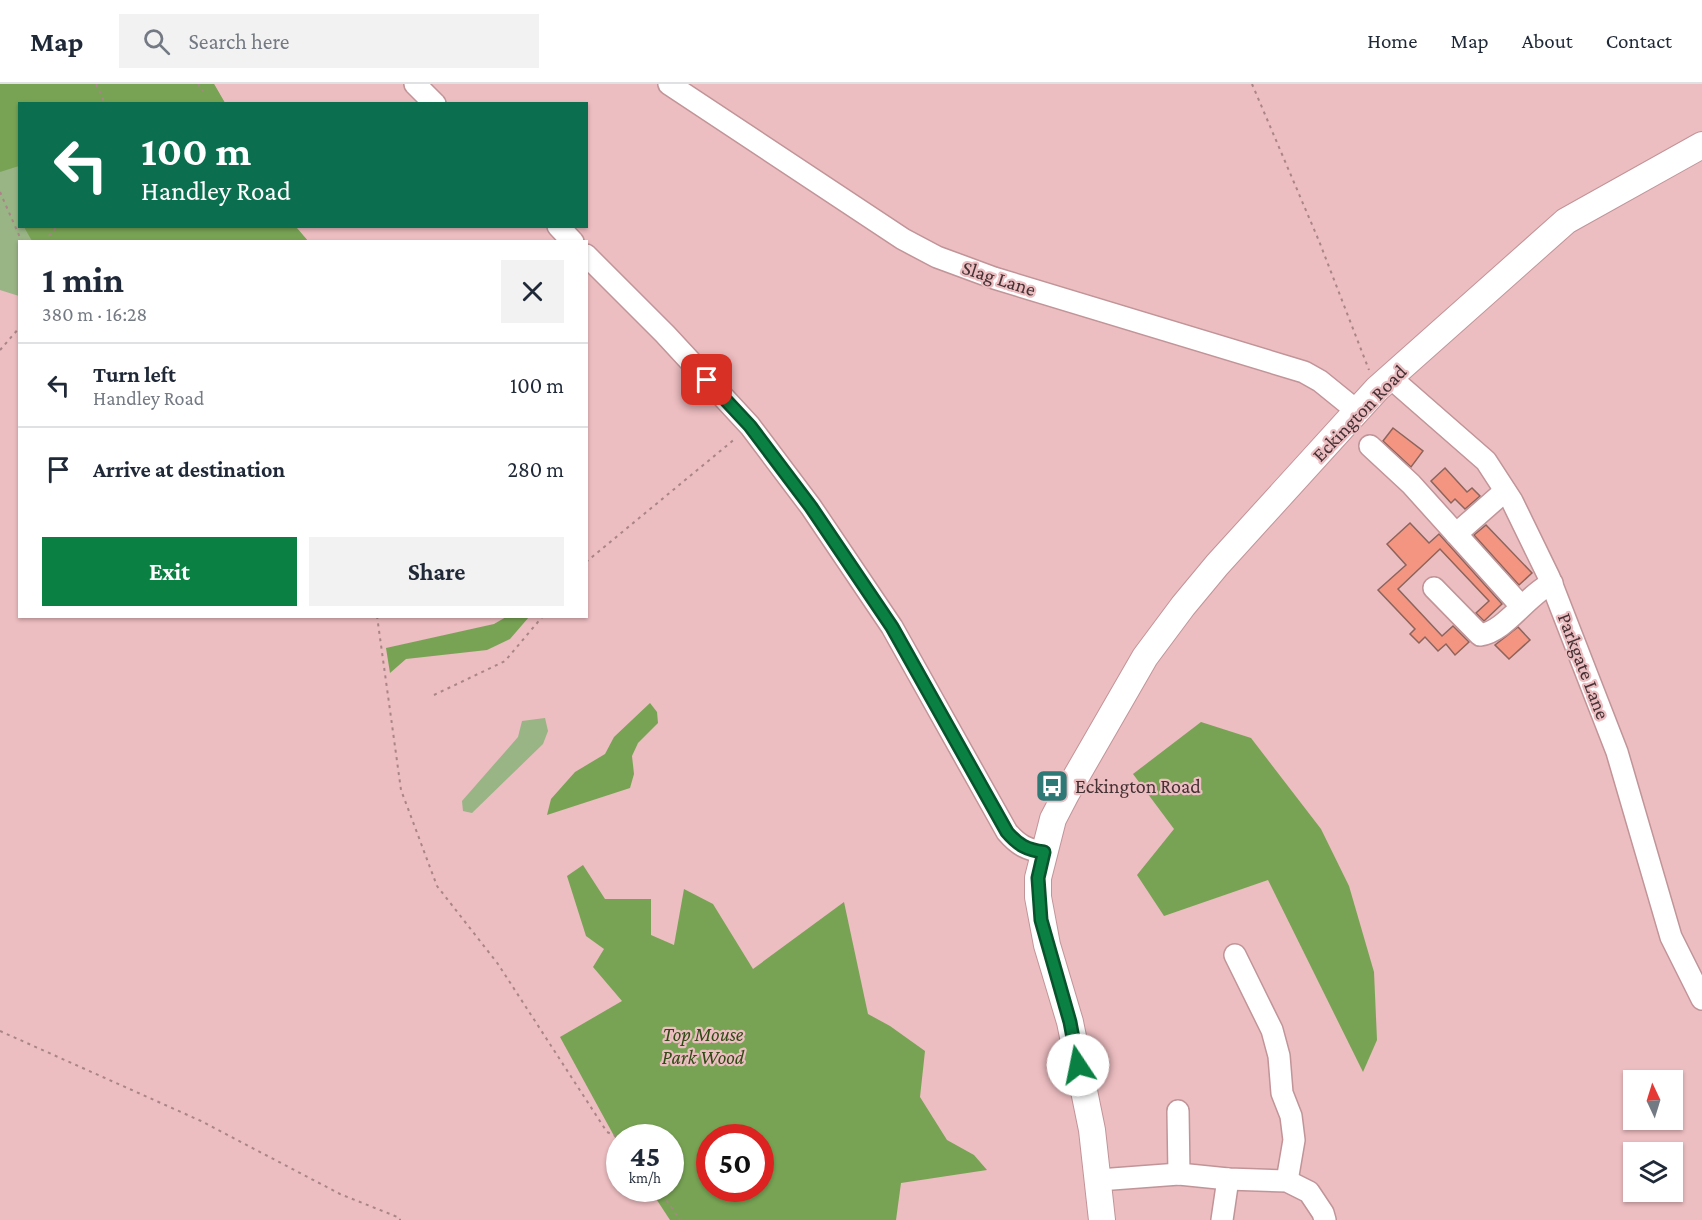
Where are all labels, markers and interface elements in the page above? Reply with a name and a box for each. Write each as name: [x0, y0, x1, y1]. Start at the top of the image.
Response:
search box: [119, 14, 539, 68]
icon: search: [140, 25, 173, 58]
text: Map: [30, 26, 83, 57]
text: Search here: [188, 29, 289, 54]
text: Home: [1367, 29, 1417, 53]
text: Map: [1450, 29, 1489, 53]
text: About: [1522, 29, 1573, 53]
text: Contact: [1606, 29, 1672, 53]
icon: left: [42, 126, 120, 204]
text: 100 m: [141, 127, 251, 174]
text: Handley Road: [141, 176, 291, 206]
street label: Slag Lane: [959, 256, 1039, 301]
text: 1 min: [42, 260, 124, 300]
button: close: [501, 260, 564, 323]
text: 380 m · 16:28: [42, 303, 147, 325]
pin: [681, 354, 732, 405]
street label: Eckington Road: [1307, 360, 1412, 467]
text: Turn left: [93, 362, 176, 387]
icon: arrive: [690, 363, 723, 396]
icon: left: [42, 369, 75, 402]
text: 100 m: [510, 373, 564, 398]
text: Handley Road: [93, 387, 204, 409]
icon: arrive: [42, 453, 75, 486]
text: Arrive at destination: [93, 457, 285, 482]
text: 280 m: [507, 457, 564, 482]
button: Exit: [42, 537, 297, 606]
button: Share: [309, 537, 564, 606]
street label: Parkgate Lane: [1553, 610, 1614, 723]
bus stop icon: Eckington Road: [1034, 768, 1070, 804]
place label: Eckington Road: [1075, 775, 1201, 798]
park label: Top Mouse Park Wood: [662, 1023, 745, 1068]
position arrow: [1046, 1033, 1110, 1097]
north arrow: [1623, 1070, 1683, 1130]
map controls: [1623, 1070, 1683, 1202]
speed limit sign: 50: [696, 1124, 774, 1202]
text: 45: [630, 1139, 660, 1172]
button: layers: [1623, 1142, 1683, 1202]
text: km/h: [629, 1170, 661, 1186]

